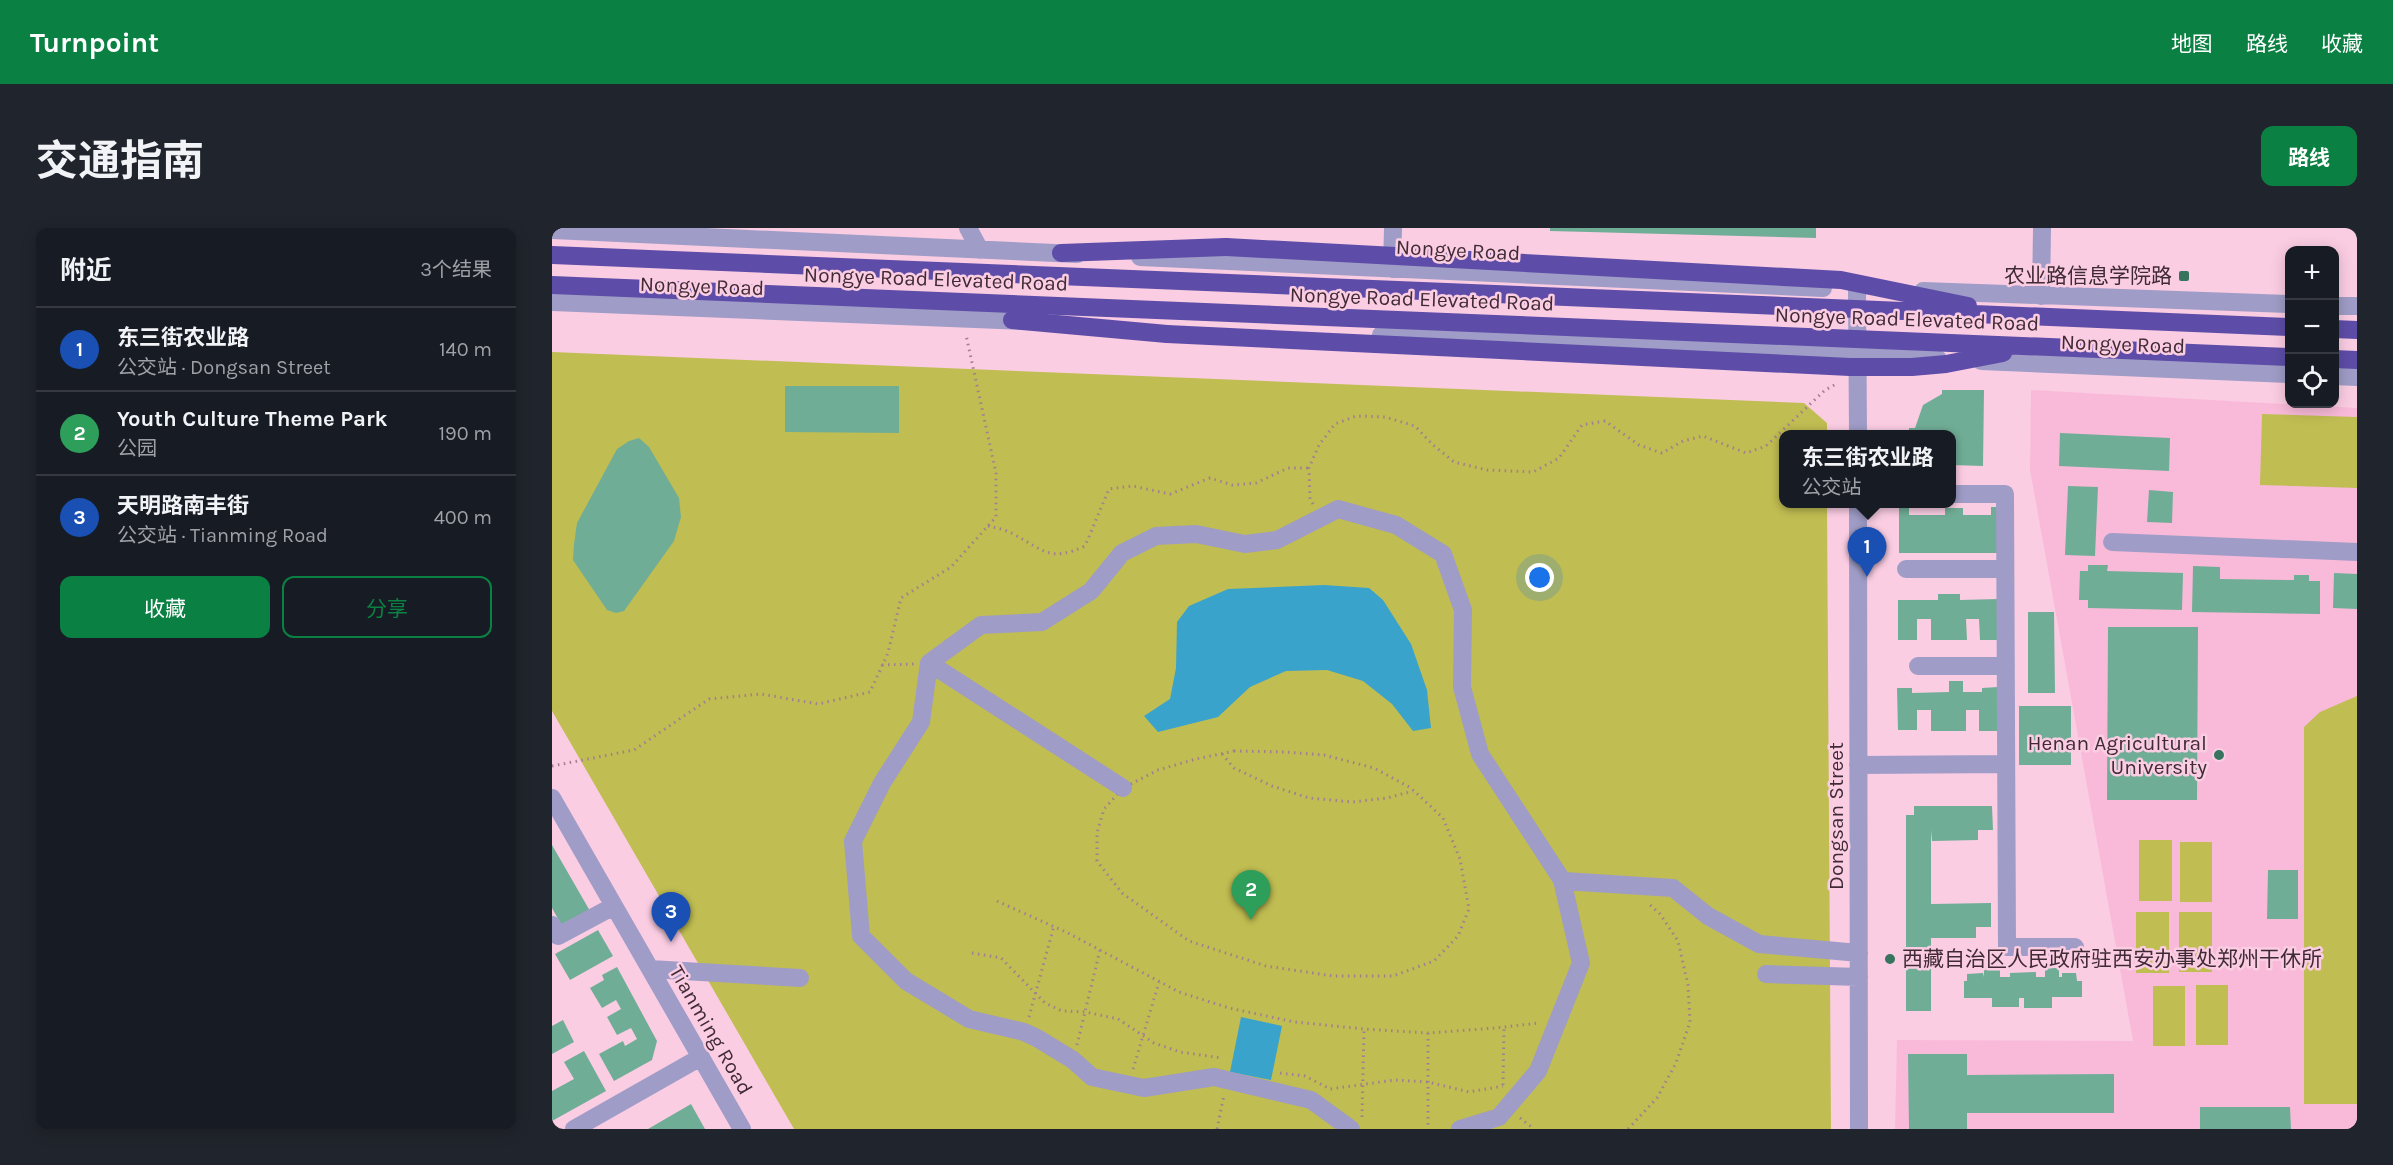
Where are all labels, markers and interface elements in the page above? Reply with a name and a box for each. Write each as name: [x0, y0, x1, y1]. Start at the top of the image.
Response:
text: Turnpoint: [30, 26, 159, 59]
text: 地图: [2171, 32, 2213, 56]
text: 路线: [2246, 32, 2288, 56]
text: 收藏: [2321, 32, 2363, 56]
button: 路线: [2261, 126, 2357, 186]
text: 交通指南: [36, 136, 204, 186]
street label: Nongye Road: [1395, 235, 1521, 265]
map controls: [2285, 246, 2339, 408]
button: +: [2285, 246, 2339, 300]
text: 附近: [60, 255, 112, 286]
text: 3个结果: [420, 258, 492, 281]
street label: Nongye Road Elevated Road: [803, 262, 1069, 296]
place label: 农业路信息学院路: [2004, 264, 2172, 288]
marker: 农业路信息学院路: [2177, 269, 2191, 283]
street label: Nongye Road: [639, 272, 765, 300]
street label: Nongye Road Elevated Road: [1289, 282, 1555, 316]
button: −: [2285, 300, 2339, 354]
street label: Nongye Road Elevated Road: [1774, 302, 2040, 336]
text: 东三街农业路: [117, 325, 249, 351]
street label: Nongye Road: [2060, 330, 2186, 358]
text: 1: [76, 338, 83, 361]
text: 140 m: [439, 338, 492, 361]
button: locate: [2285, 354, 2339, 408]
text: 公交站 · Dongsan Street: [117, 356, 331, 379]
text: Youth Culture Theme Park: [117, 406, 388, 432]
text: 2: [73, 422, 86, 445]
text: 190 m: [438, 422, 492, 445]
popup: [1779, 430, 1956, 508]
text: 公园: [117, 437, 157, 460]
text: 东三街农业路: [1801, 445, 1934, 471]
text: 公交站: [1801, 476, 1861, 499]
text: 天明路南丰街: [117, 493, 249, 519]
text: 3: [73, 506, 86, 529]
text: 400 m: [434, 506, 492, 529]
text: 公交站 · Tianming Road: [117, 524, 328, 547]
pin: 1: [1848, 528, 1886, 577]
your location: [1525, 563, 1554, 592]
button: 收藏: [60, 576, 270, 638]
button: 分享: [282, 576, 492, 638]
place label: Henan Agricultural University: [2027, 731, 2207, 779]
street label: Dongsan Street: [1824, 742, 1848, 890]
marker: Henan Agricultural University: [2212, 748, 2226, 762]
pin: 2: [1232, 870, 1270, 920]
pin: 3: [652, 892, 690, 942]
place label: 西藏自治区人民政府驻西安办事处郑州干休所: [1902, 947, 2322, 971]
marker: 西藏自治区人民政府驻西安办事处郑州干休所: [1883, 952, 1897, 966]
street label: Tianming Road: [664, 961, 758, 1099]

